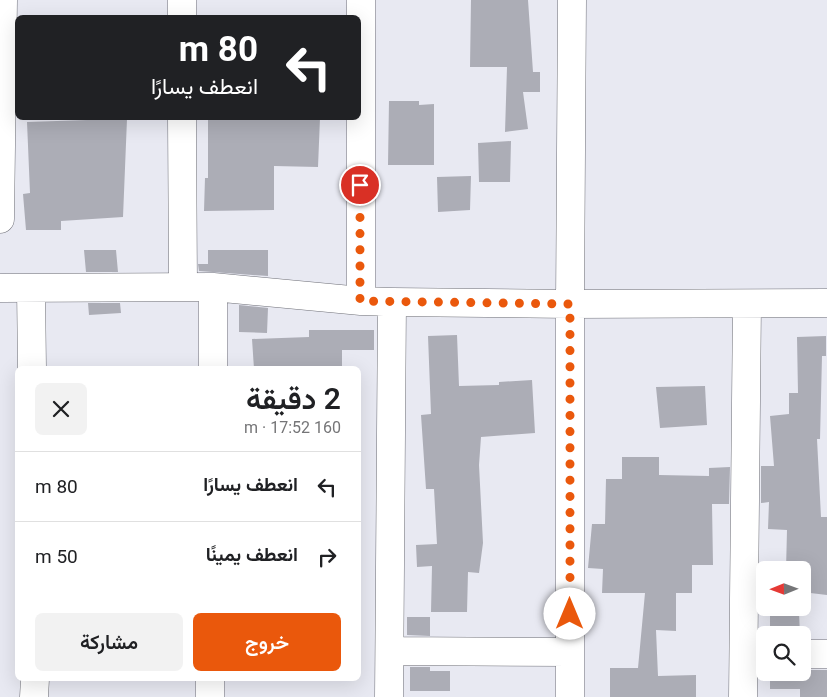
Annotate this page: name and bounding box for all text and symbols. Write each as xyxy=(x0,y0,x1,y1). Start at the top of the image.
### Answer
text: 80 m xyxy=(179,29,258,70)
icon: left xyxy=(276,35,341,100)
text: انعطف يسارًا xyxy=(151,74,258,99)
pin xyxy=(339,164,381,206)
icon: arrive xyxy=(346,171,374,199)
text: 2 دقيقة xyxy=(246,381,341,416)
button: close xyxy=(35,383,87,435)
text: 160 m · 17:52 xyxy=(244,418,341,437)
text: انعطف يسارًا xyxy=(203,473,298,496)
icon: left xyxy=(313,473,341,501)
text: 80 m xyxy=(35,475,78,498)
text: انعطف يمينًا xyxy=(206,543,298,566)
icon: right xyxy=(313,543,341,571)
text: 50 m xyxy=(35,545,78,568)
north arrow xyxy=(756,561,811,616)
map controls xyxy=(756,561,811,681)
position arrow xyxy=(543,587,595,639)
button: مشاركة xyxy=(35,613,183,671)
button: خروج xyxy=(193,613,341,671)
button: search xyxy=(756,626,811,681)

